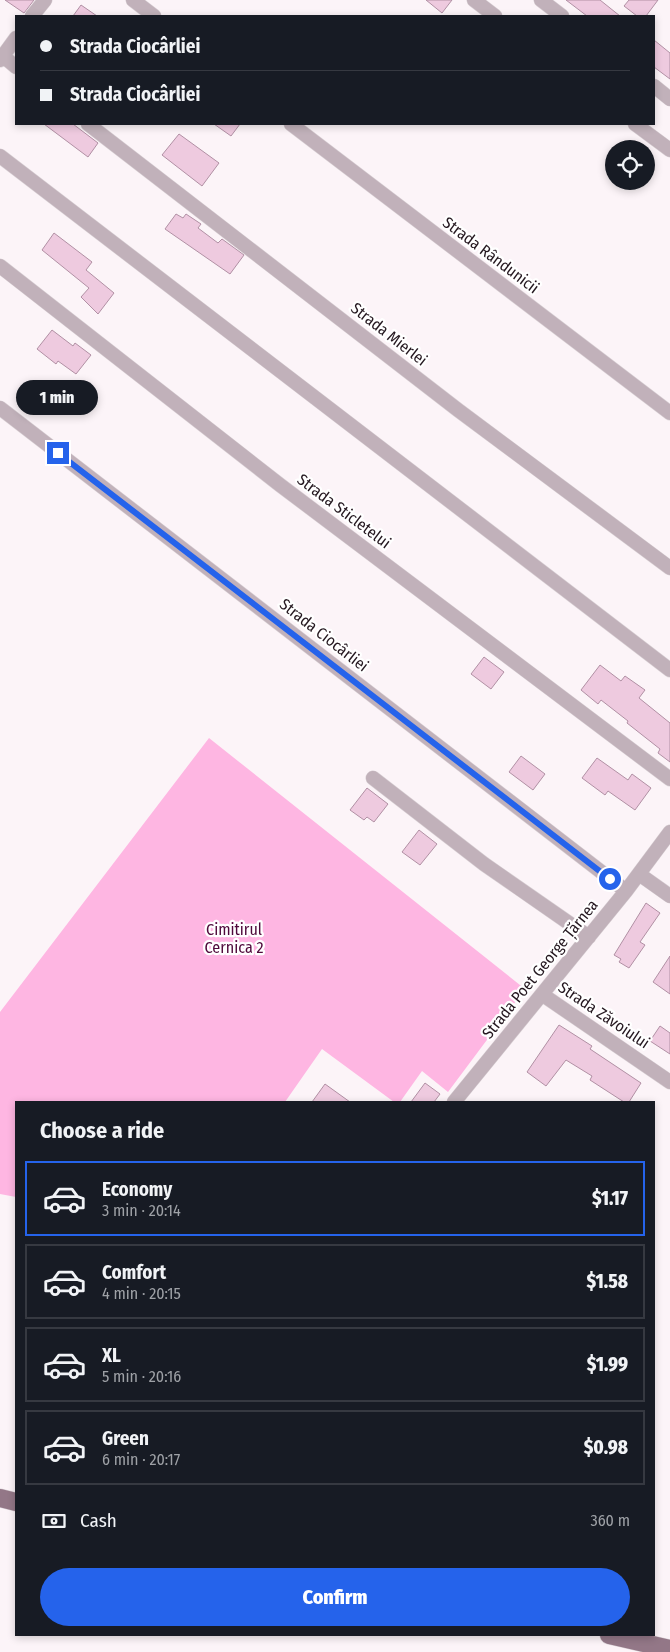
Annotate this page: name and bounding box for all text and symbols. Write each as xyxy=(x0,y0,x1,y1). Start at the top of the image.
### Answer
text: Strada Ciocârliei xyxy=(70,35,200,58)
text: Strada Ciocârliei xyxy=(70,83,200,106)
map controls xyxy=(605,140,655,190)
button: locate xyxy=(605,140,655,190)
street label: Strada Rândunicii xyxy=(439,213,543,297)
street label: Strada Mierlei xyxy=(347,298,431,370)
callout: 1 min xyxy=(17,380,99,416)
text: 1 min xyxy=(40,388,74,407)
route end xyxy=(47,442,69,464)
street label: Strada Sticletelui xyxy=(294,470,394,552)
street label: Strada Ciocârliei xyxy=(276,595,372,675)
route start xyxy=(599,868,621,890)
street label: Strada Poet George Țărnea xyxy=(478,896,603,1043)
park label: Cimitirul Cernica 2 xyxy=(204,920,264,957)
street label: Strada Zăvoiului xyxy=(555,978,653,1052)
text: Choose a ride xyxy=(40,1117,164,1144)
icon: car xyxy=(42,1176,87,1221)
text: Economy xyxy=(102,1178,172,1201)
text: $1.17 xyxy=(592,1187,628,1210)
text: 3 min · 20:14 xyxy=(102,1201,181,1220)
icon: car xyxy=(42,1259,87,1304)
text: Comfort xyxy=(102,1261,166,1284)
text: $1.58 xyxy=(587,1270,628,1293)
text: 4 min · 20:15 xyxy=(102,1284,181,1303)
icon: car xyxy=(42,1342,87,1387)
text: XL xyxy=(102,1344,121,1367)
text: $1.99 xyxy=(587,1353,628,1376)
text: 5 min · 20:16 xyxy=(102,1367,181,1386)
icon: car xyxy=(42,1425,87,1470)
text: Green xyxy=(102,1427,149,1450)
text: $0.98 xyxy=(584,1436,628,1459)
text: 6 min · 20:17 xyxy=(102,1450,180,1469)
icon: cash xyxy=(40,1507,68,1535)
text: Cash xyxy=(80,1509,117,1532)
text: 360 m xyxy=(590,1511,630,1530)
button: Confirm xyxy=(40,1568,630,1626)

